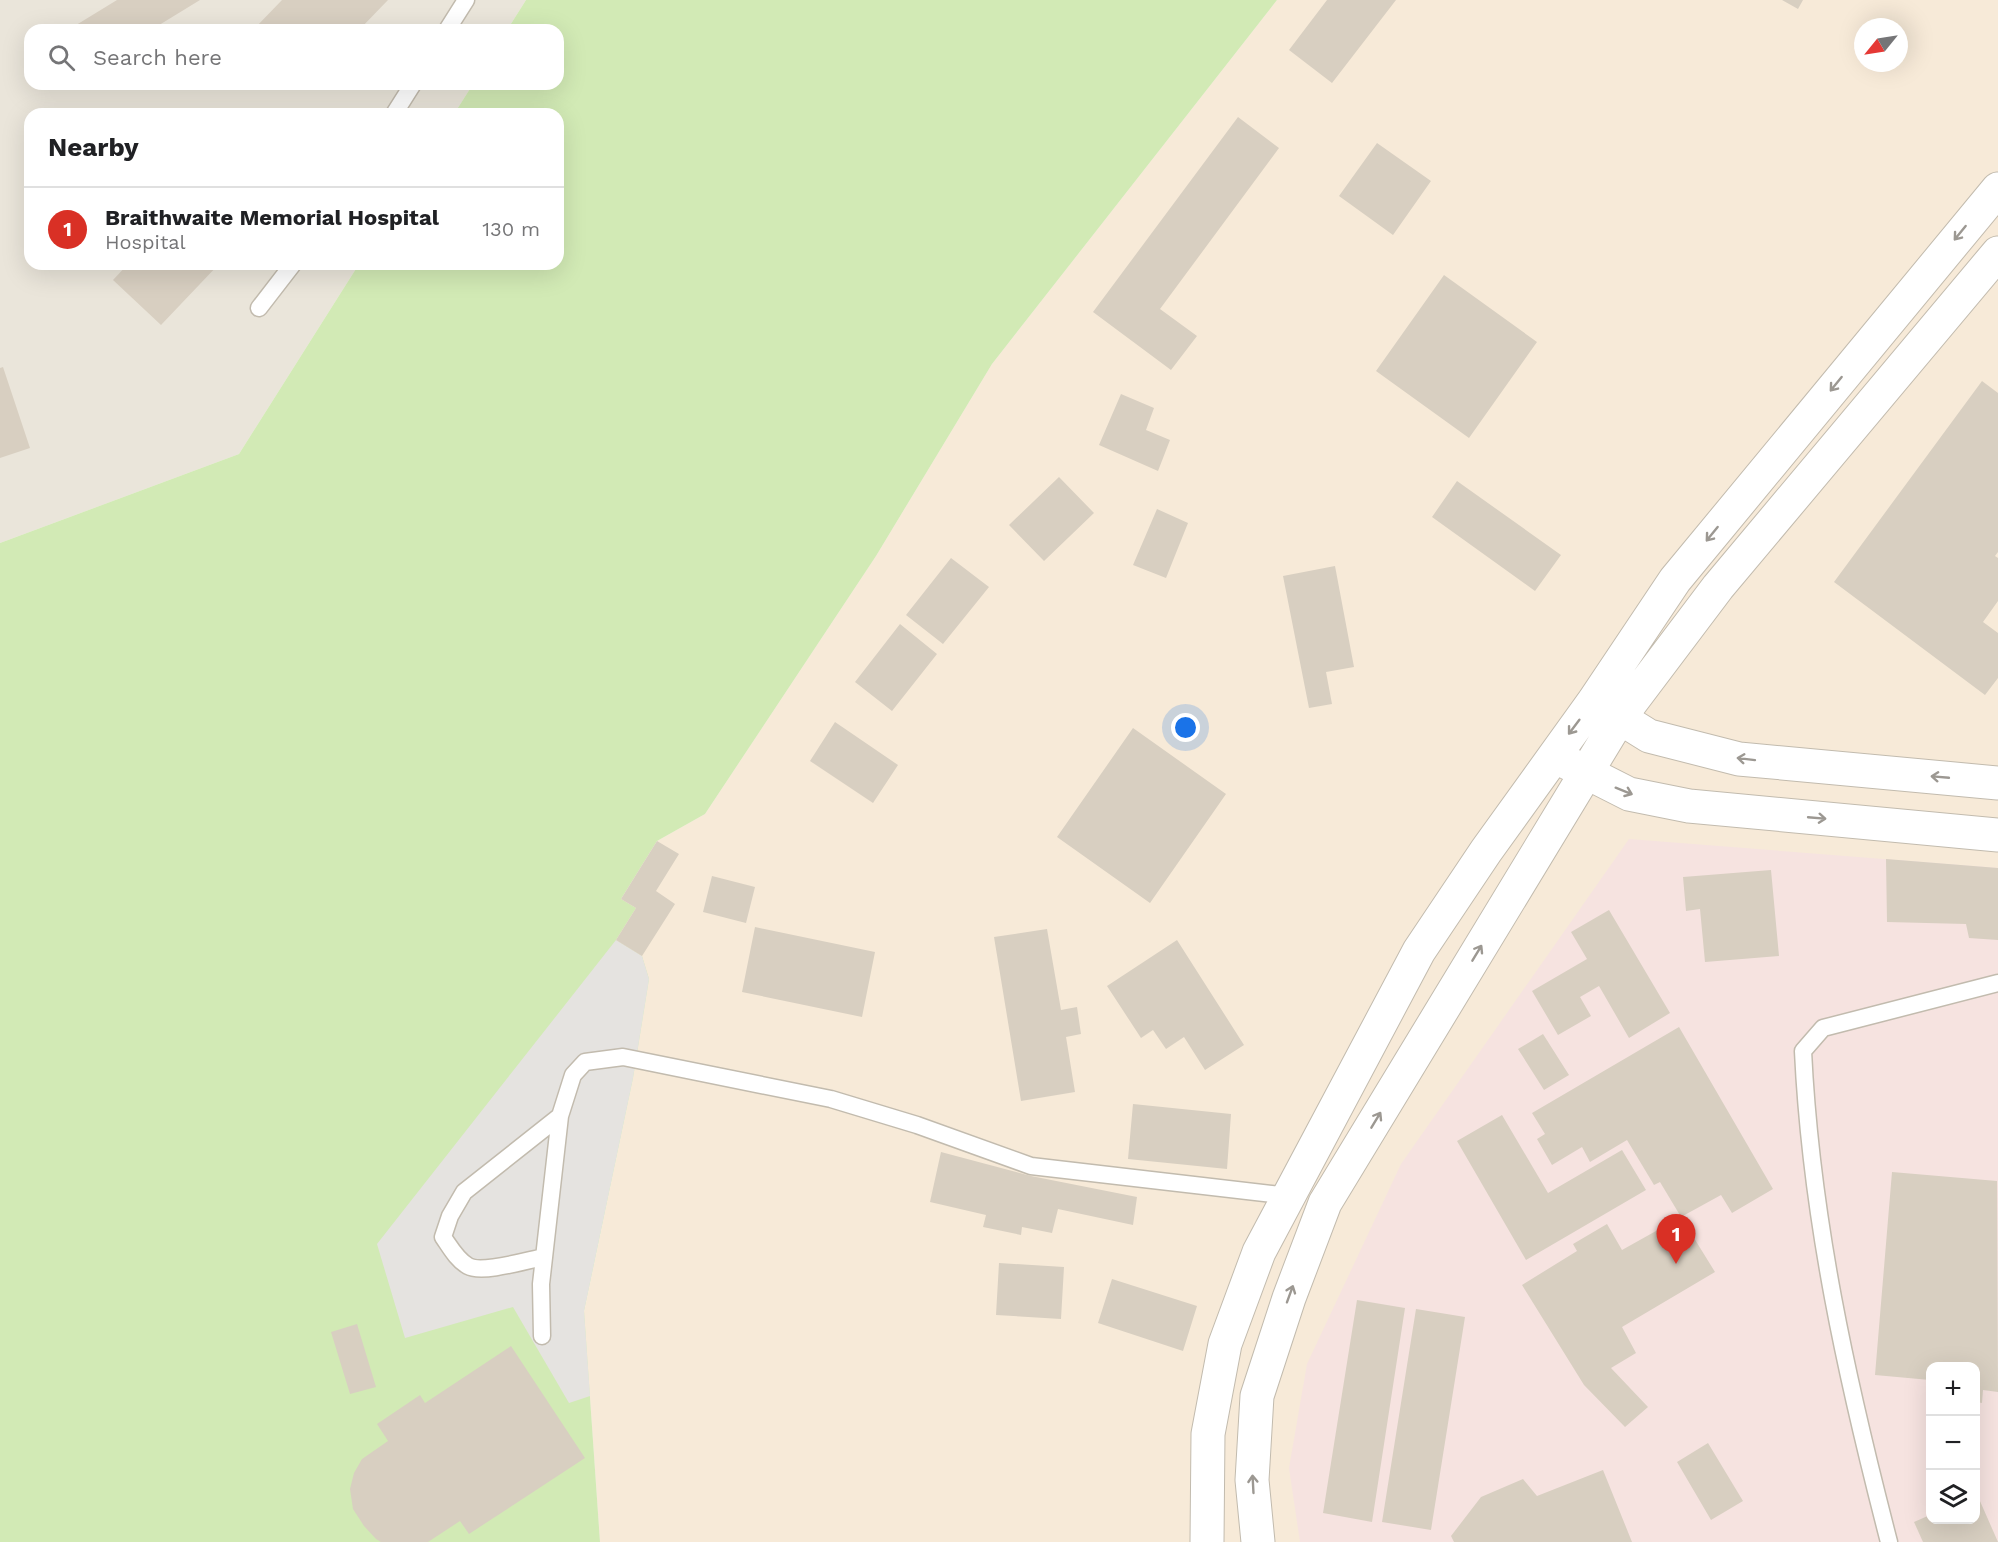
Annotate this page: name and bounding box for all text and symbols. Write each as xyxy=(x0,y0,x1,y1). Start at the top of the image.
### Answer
north arrow xyxy=(1854,18,1908,72)
search box xyxy=(24,24,564,90)
icon: search xyxy=(45,41,78,74)
text: Search here xyxy=(93,45,222,70)
text: Nearby xyxy=(48,132,139,162)
text: Braithwaite Memorial Hospital xyxy=(105,205,439,230)
text: 1 xyxy=(63,217,72,241)
text: 130 m xyxy=(482,217,540,241)
one-way arrow xyxy=(1953,225,1966,241)
text: Hospital xyxy=(105,230,186,254)
one-way arrow xyxy=(1829,376,1842,392)
one-way arrow xyxy=(1705,526,1719,541)
your location xyxy=(1171,713,1200,742)
one-way arrow xyxy=(1568,719,1581,735)
one-way arrow xyxy=(1736,753,1756,764)
one-way arrow xyxy=(1930,771,1950,782)
one-way arrow xyxy=(1615,786,1633,797)
one-way arrow xyxy=(1806,813,1826,824)
one-way arrow xyxy=(1471,945,1483,962)
one-way arrow xyxy=(1370,1112,1382,1129)
pin: 1 xyxy=(1656,1214,1696,1264)
one-way arrow xyxy=(1286,1285,1297,1304)
map controls xyxy=(1926,1362,1980,1524)
button: + xyxy=(1926,1362,1980,1416)
button: − xyxy=(1926,1416,1980,1470)
button: layers xyxy=(1926,1470,1980,1524)
one-way arrow xyxy=(1247,1474,1258,1494)

